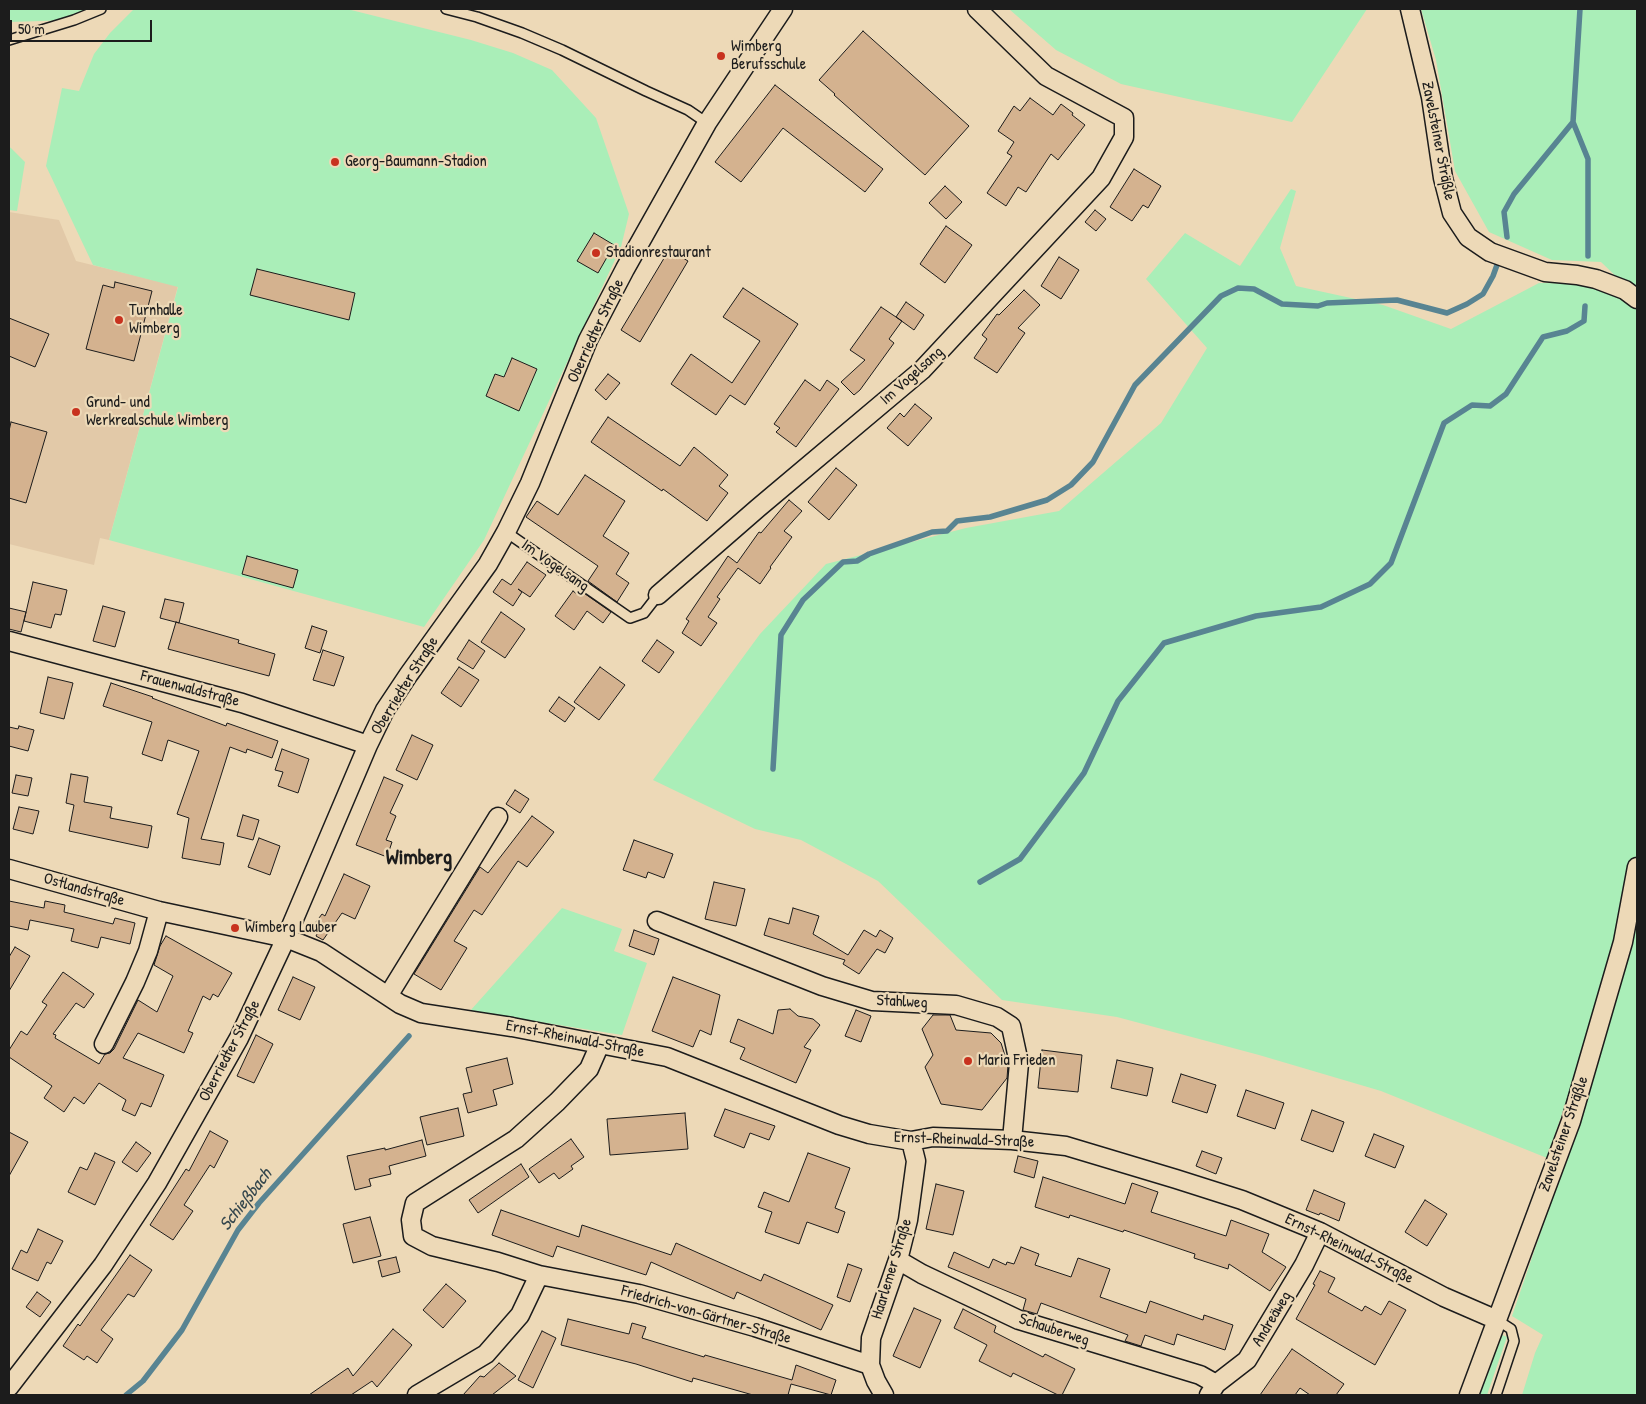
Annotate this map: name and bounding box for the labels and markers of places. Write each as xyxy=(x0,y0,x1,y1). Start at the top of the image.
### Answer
place label: Wimberg Berufsschule xyxy=(731,37,806,75)
marker: Wimberg Berufsschule xyxy=(715,50,727,62)
place label: Georg-Baumann-Stadion xyxy=(345,152,487,172)
marker: Georg-Baumann-Stadion xyxy=(329,156,341,168)
place label: Stadionrestaurant xyxy=(606,243,711,263)
marker: Stadionrestaurant xyxy=(590,247,602,259)
place label: Turnhalle Wimberg xyxy=(129,301,183,339)
marker: Turnhalle Wimberg xyxy=(113,314,125,326)
place label: Grund- und Werkrealschule Wimberg xyxy=(86,393,228,431)
marker: Grund- und Werkrealschule Wimberg xyxy=(70,406,82,418)
place label: Wimberg Lauber xyxy=(245,918,337,938)
marker: Wimberg Lauber xyxy=(229,922,241,934)
place label: Maria Frieden xyxy=(978,1051,1055,1071)
marker: Maria Frieden xyxy=(962,1055,974,1067)

